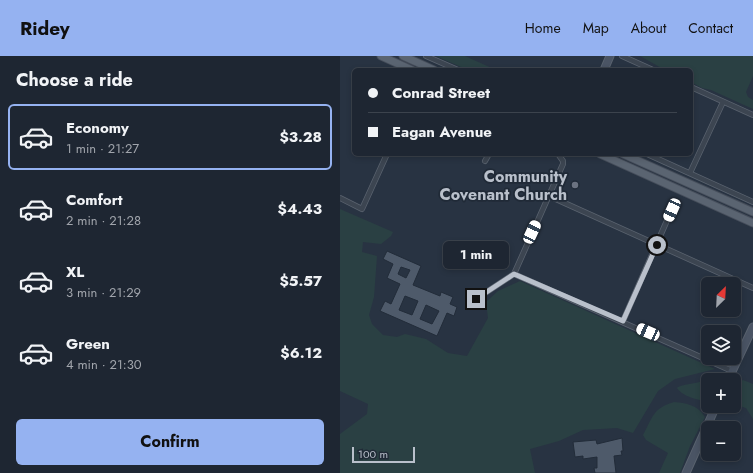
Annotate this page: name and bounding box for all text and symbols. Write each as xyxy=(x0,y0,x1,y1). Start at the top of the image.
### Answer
text: Ridey xyxy=(20,15,70,42)
text: Home xyxy=(525,18,561,38)
text: Map xyxy=(583,18,609,38)
text: About xyxy=(631,18,666,38)
text: Contact xyxy=(688,18,733,38)
text: Choose a ride xyxy=(16,67,133,93)
text: Conrad Street xyxy=(392,82,490,104)
text: Economy xyxy=(66,117,129,139)
icon: car xyxy=(18,119,54,155)
text: Eagan Avenue xyxy=(392,121,492,143)
text: $3.28 xyxy=(280,126,322,148)
text: 1 min · 21:27 xyxy=(66,139,139,158)
place label: Community Covenant Church xyxy=(439,165,568,206)
marker: Community Covenant Church xyxy=(570,180,580,190)
text: Comfort xyxy=(66,189,123,211)
icon: car xyxy=(18,191,54,227)
car xyxy=(662,197,682,223)
text: $4.43 xyxy=(278,198,322,220)
text: 2 min · 21:28 xyxy=(66,211,141,230)
car xyxy=(521,219,543,245)
route start xyxy=(648,236,666,254)
callout: 1 min xyxy=(443,241,509,269)
text: 1 min xyxy=(460,245,492,264)
text: XL xyxy=(66,261,84,283)
icon: car xyxy=(18,263,54,299)
text: $5.57 xyxy=(279,270,322,292)
north arrow xyxy=(701,277,741,317)
map controls xyxy=(701,277,741,461)
text: 3 min · 21:29 xyxy=(66,283,141,302)
route end xyxy=(467,290,485,308)
car xyxy=(635,322,661,342)
button: layers xyxy=(701,325,741,365)
text: Green xyxy=(66,333,110,355)
icon: car xyxy=(18,335,54,371)
text: $6.12 xyxy=(280,342,322,364)
text: 4 min · 21:30 xyxy=(66,355,142,374)
button: + xyxy=(701,373,741,413)
button: Confirm xyxy=(16,419,324,465)
button: − xyxy=(701,421,741,461)
scale bar xyxy=(352,445,415,464)
text: 100 m xyxy=(358,446,388,462)

